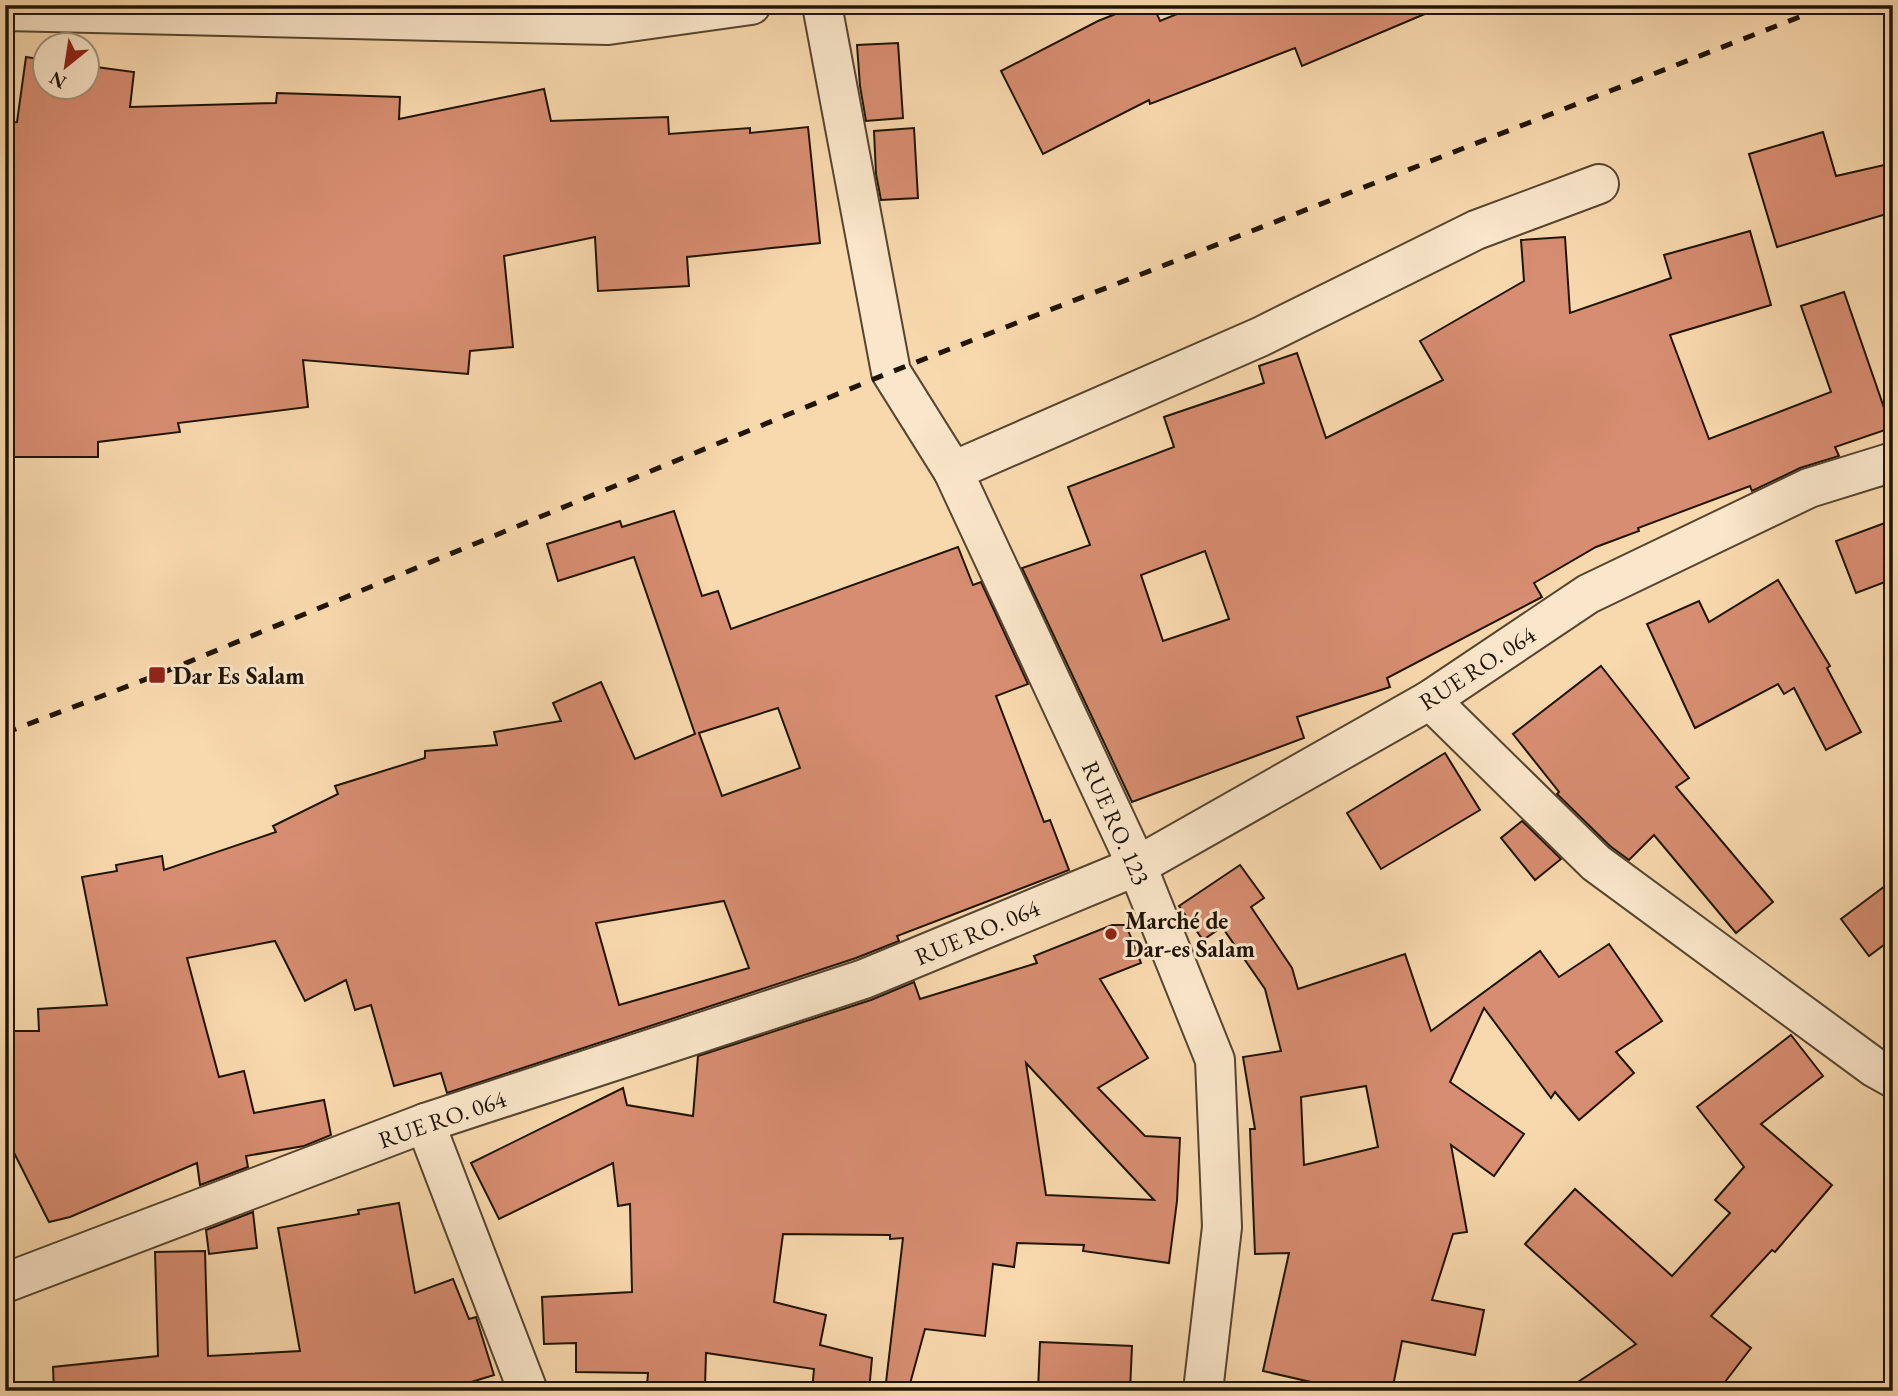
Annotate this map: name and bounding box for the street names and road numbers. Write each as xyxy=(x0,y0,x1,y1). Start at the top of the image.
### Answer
street label: RUE RO. 064 xyxy=(1413,619,1542,717)
street label: RUE RO. 123 xyxy=(1075,756,1157,890)
street label: RUE RO. 064 xyxy=(910,892,1045,972)
street label: RUE RO. 064 xyxy=(374,1083,510,1155)

